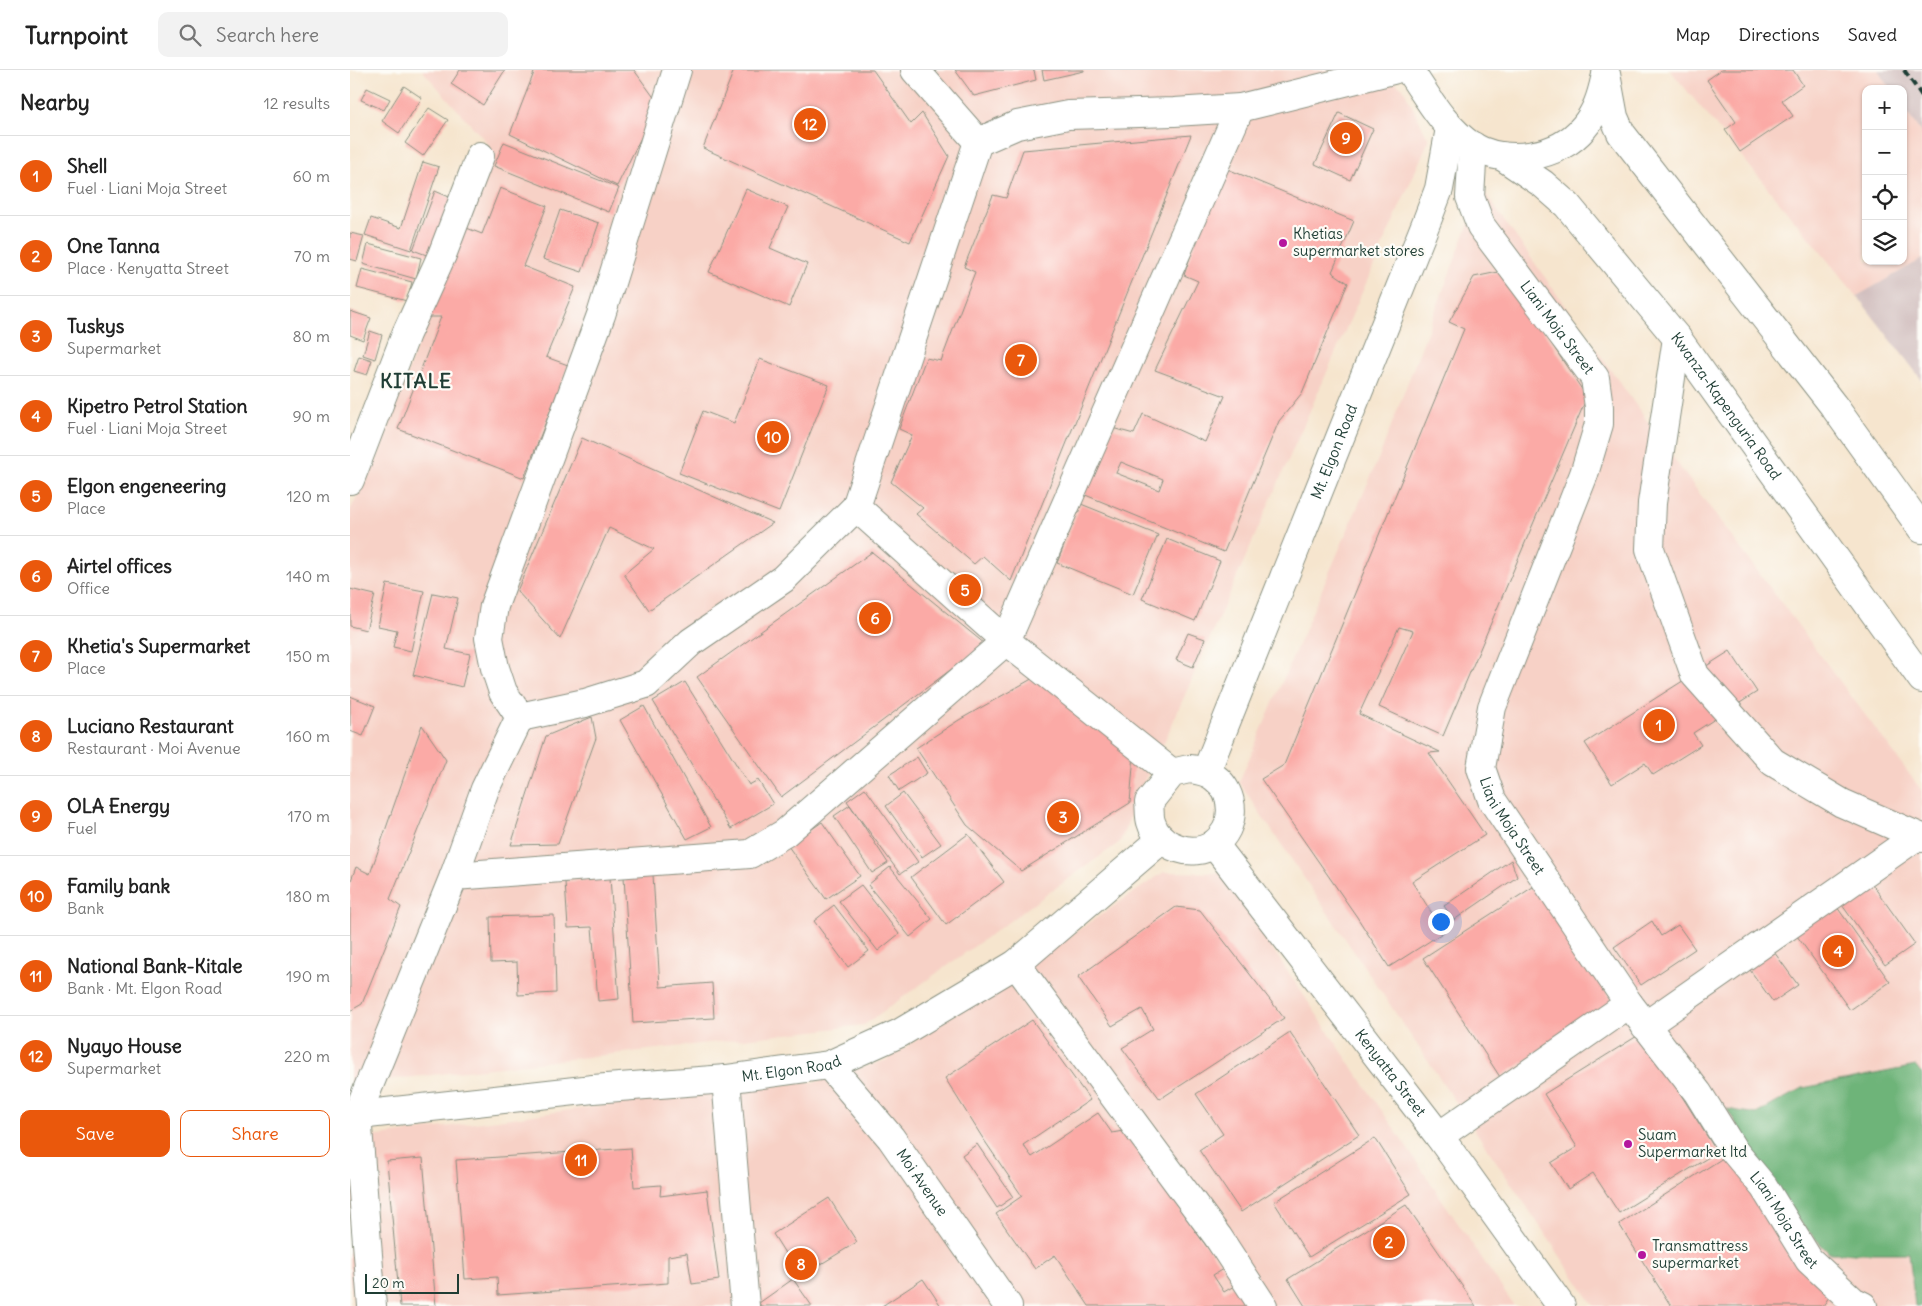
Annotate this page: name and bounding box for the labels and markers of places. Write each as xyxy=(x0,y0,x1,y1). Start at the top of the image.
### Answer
pin: 12 xyxy=(794,105,826,143)
pin: 9 xyxy=(1330,119,1362,157)
place label: Khetias supermarket stores xyxy=(1293,224,1424,260)
marker: Khetias supermarket stores xyxy=(1277,237,1289,249)
pin: 7 xyxy=(1005,341,1037,379)
pin: 10 xyxy=(757,418,789,456)
pin: 5 xyxy=(949,571,981,609)
pin: 6 xyxy=(859,599,891,637)
pin: 1 xyxy=(1643,706,1675,744)
pin: 3 xyxy=(1047,798,1079,836)
pin: 4 xyxy=(1822,932,1854,970)
place label: Suam Supermarket ltd xyxy=(1638,1125,1747,1161)
marker: Suam Supermarket ltd xyxy=(1622,1138,1634,1150)
pin: 11 xyxy=(565,1141,597,1179)
pin: 2 xyxy=(1373,1223,1405,1261)
place label: Transmattress supermarket xyxy=(1652,1236,1748,1272)
pin: 8 xyxy=(785,1245,817,1283)
marker: Transmattress supermarket xyxy=(1636,1249,1648,1261)

